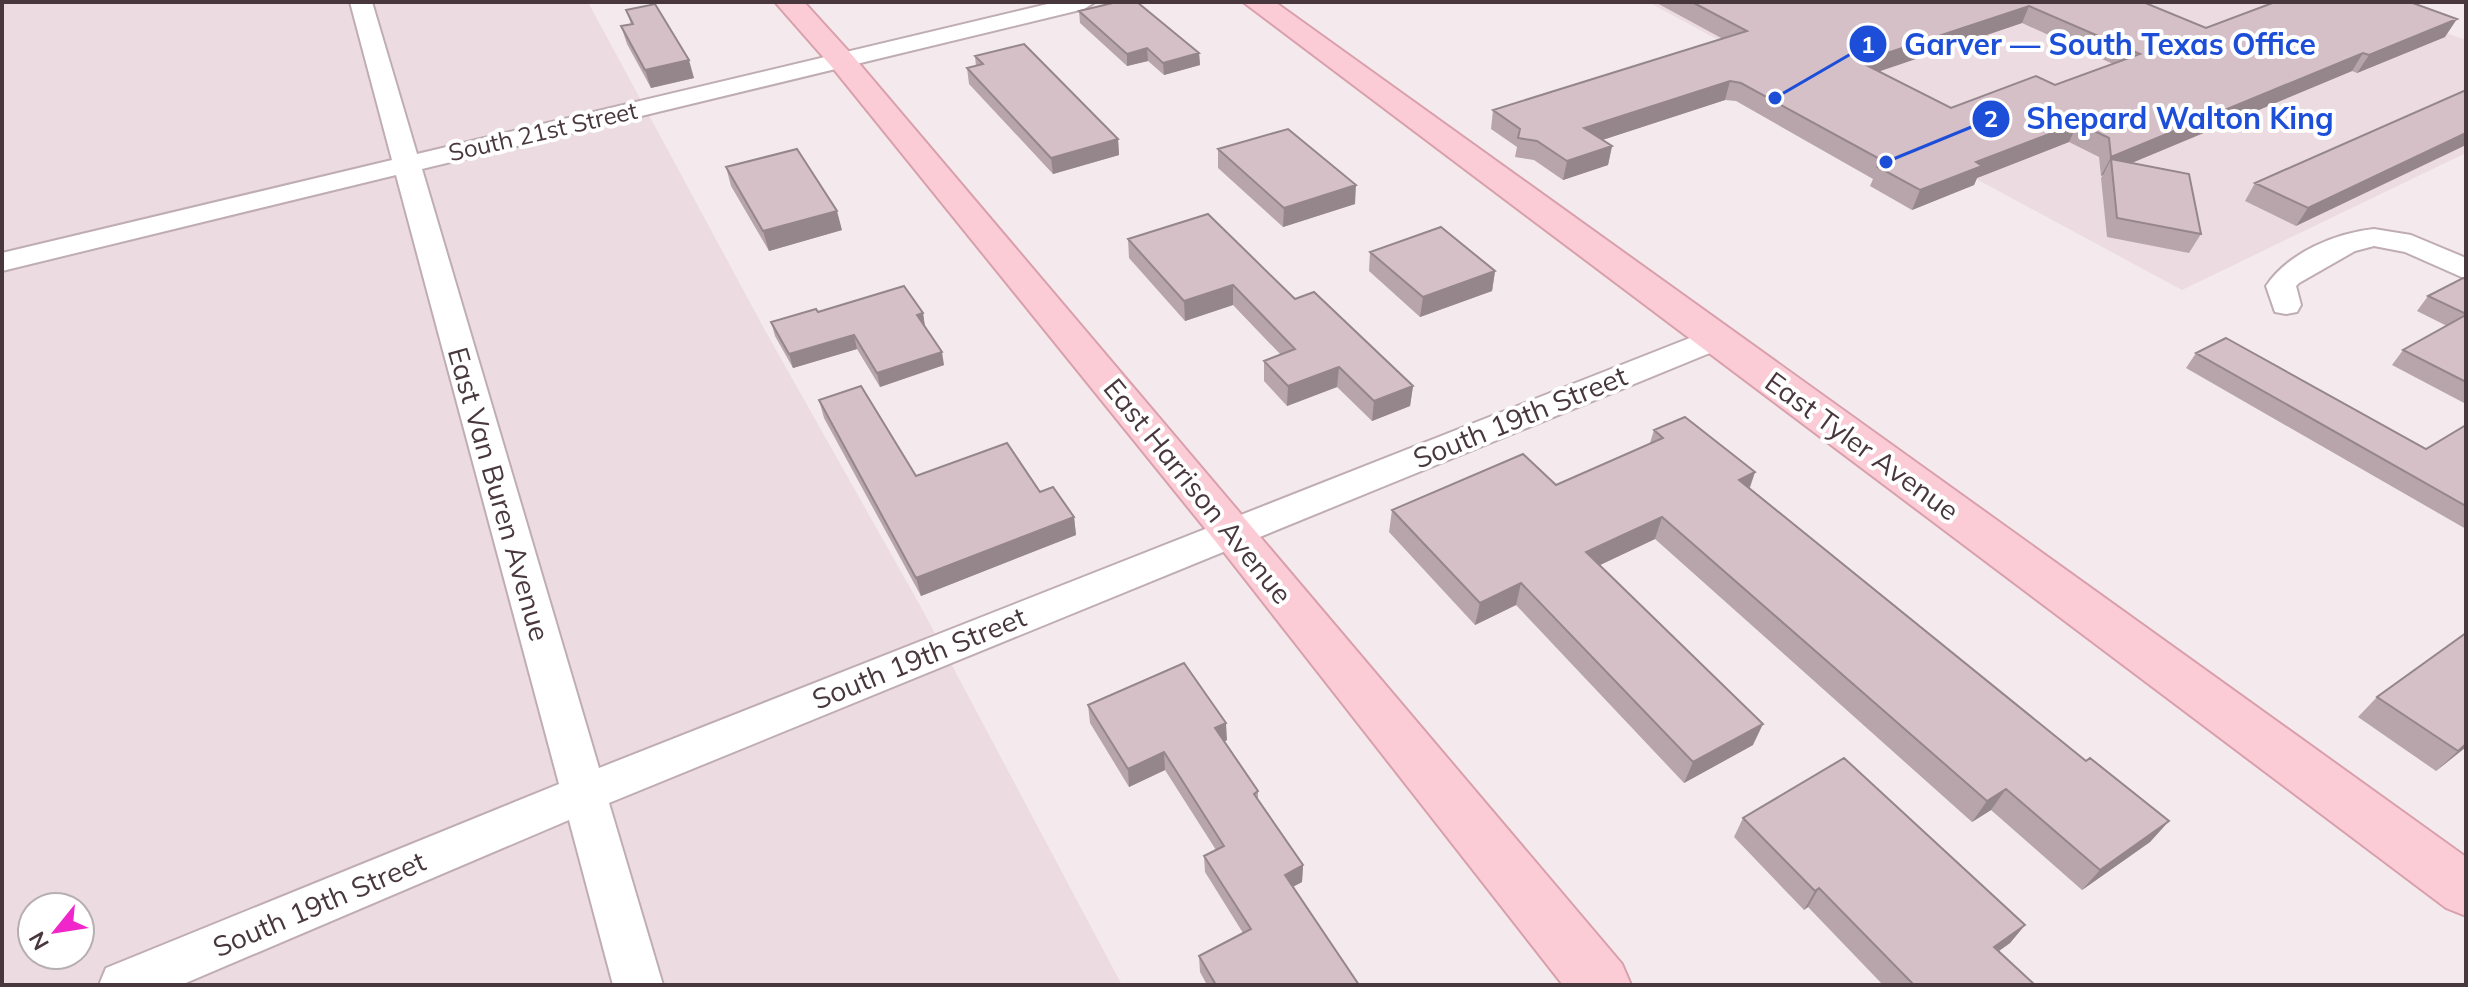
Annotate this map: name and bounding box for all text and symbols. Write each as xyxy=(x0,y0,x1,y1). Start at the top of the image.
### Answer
callout: Garver — South Texas Office xyxy=(1848,17,2332,71)
text: Garver — South Texas Office xyxy=(1904,25,2316,63)
text: 1 xyxy=(1861,29,1875,59)
callout: Shepard Walton King xyxy=(1971,92,2350,146)
street label: South 21st Street xyxy=(445,95,640,167)
text: Shepard Walton King xyxy=(2026,99,2334,137)
text: 2 xyxy=(1984,103,1998,133)
street label: East Van Buren Avenue xyxy=(441,343,558,645)
street label: South 19th Street xyxy=(1408,358,1632,475)
street label: East Tyler Avenue xyxy=(1759,364,1966,528)
street label: East Harrison Avenue xyxy=(1097,371,1300,611)
street label: South 19th Street xyxy=(807,599,1031,716)
street label: South 19th Street xyxy=(207,843,431,964)
north arrow xyxy=(16,891,96,971)
text: N xyxy=(22,927,55,955)

